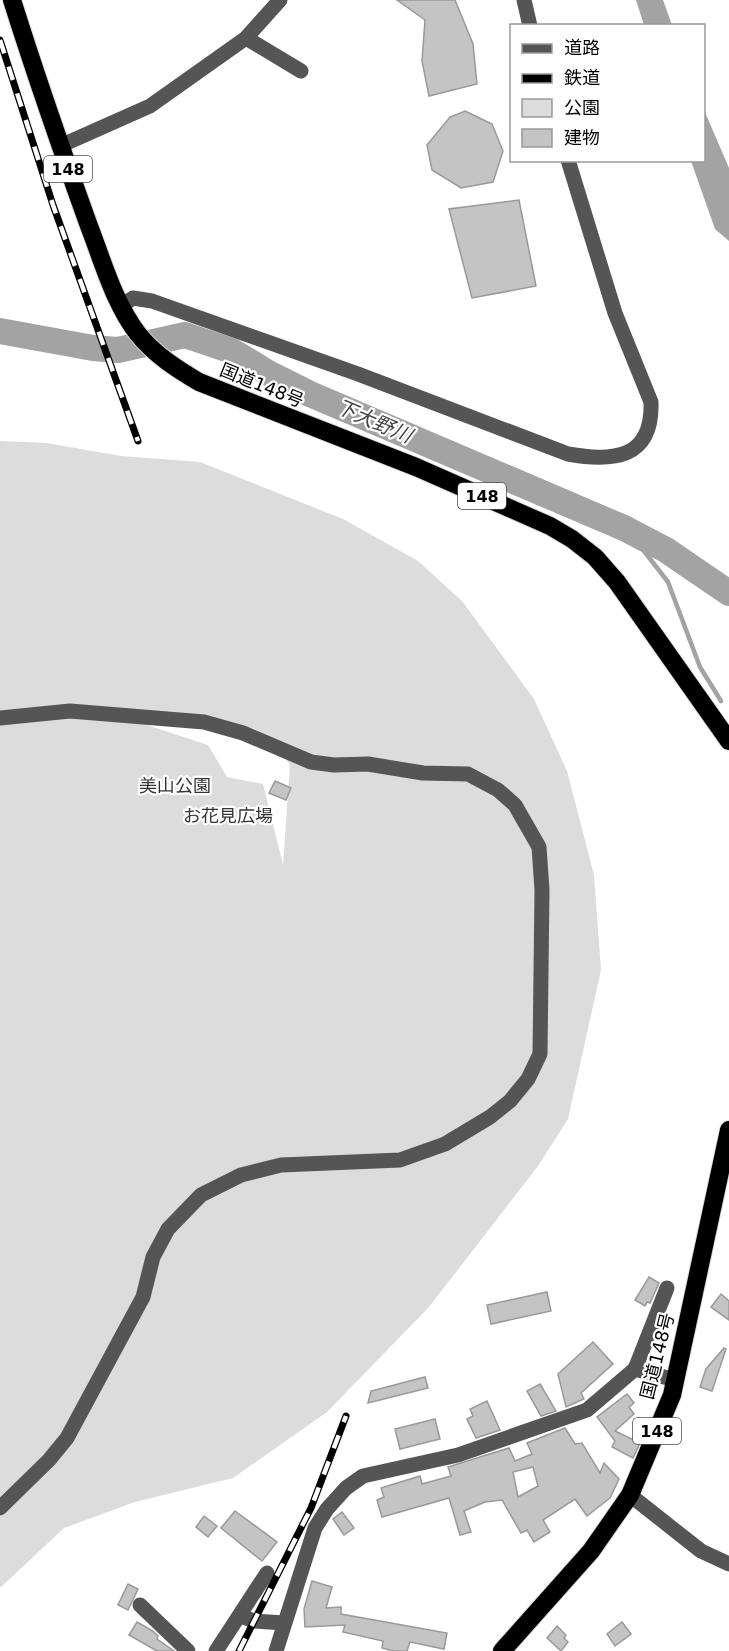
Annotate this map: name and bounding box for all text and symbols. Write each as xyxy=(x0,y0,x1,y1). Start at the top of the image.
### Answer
legend xyxy=(510,24,705,162)
text: 道路 xyxy=(564,37,600,58)
text: 鉄道 xyxy=(564,67,600,88)
text: 公園 xyxy=(564,97,600,118)
text: 建物 xyxy=(564,127,600,148)
road number: 148 xyxy=(44,156,92,182)
street label: 国道148号 xyxy=(217,359,307,411)
water label: 下大野川 xyxy=(332,394,417,448)
road number: 148 xyxy=(458,483,506,509)
park label: 美山公園 xyxy=(139,775,211,796)
park label: お花見広場 xyxy=(183,805,273,826)
street label: 国道148号 xyxy=(636,1311,678,1401)
road number: 148 xyxy=(633,1418,681,1444)

